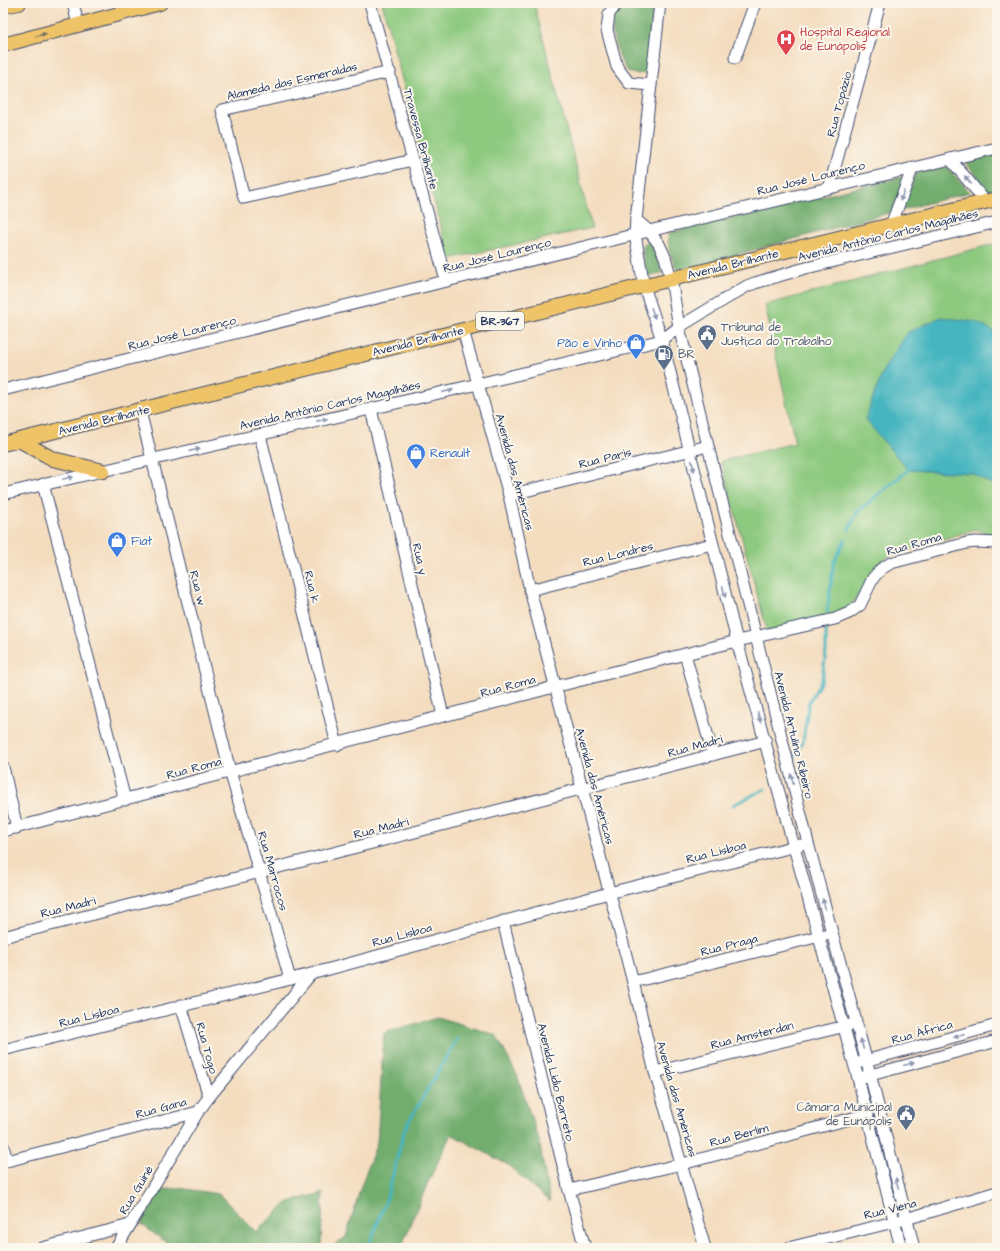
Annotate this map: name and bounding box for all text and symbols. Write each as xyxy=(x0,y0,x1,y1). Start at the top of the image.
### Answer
place label: Hospital Regional de Eunápolis xyxy=(800,24,890,55)
hospital icon: Hospital Regional de Eunápolis xyxy=(775,28,797,56)
one-way arrow xyxy=(35,32,47,38)
street label: Alameda das Esmeraldas xyxy=(225,58,359,105)
street label: Rua Topázio xyxy=(823,69,856,139)
street label: Travessa Brilhante xyxy=(399,87,442,192)
street label: Rua José Lourenço xyxy=(755,157,867,200)
one-way arrow xyxy=(963,175,972,186)
one-way arrow xyxy=(899,191,905,203)
street label: Avenida Antônio Carlos Magalhães xyxy=(796,205,980,267)
street label: Rua José Lourenço xyxy=(441,234,553,277)
street label: Avenida Brilhante xyxy=(686,245,781,284)
one-way arrow xyxy=(651,307,657,319)
street label: Rua José Lourenço xyxy=(126,312,238,355)
road number: BR-367 xyxy=(476,312,524,330)
place label: Tribunal de Justi;ca do Trabalho xyxy=(721,319,832,350)
street label: Avenida Brilhante xyxy=(371,322,466,361)
public building icon: Tribunal de Justi;ca do Trabalho xyxy=(696,323,718,351)
shop icon: Pão e Vinho xyxy=(625,332,647,360)
place label: Pão e Vinho xyxy=(557,335,622,352)
fuel station icon: BR xyxy=(653,343,675,371)
place label: BR xyxy=(678,346,695,363)
street label: Avenida Antônio Carlos Magalhães xyxy=(238,376,423,436)
one-way arrow xyxy=(442,387,454,393)
street label: Avenida Brilhante xyxy=(57,401,152,440)
street label: Avenida das Américas xyxy=(491,412,538,532)
one-way arrow xyxy=(315,417,328,423)
shop icon: Renault xyxy=(405,442,427,470)
street label: Rua Paris xyxy=(577,444,633,473)
place label: Renault xyxy=(430,445,470,462)
one-way arrow xyxy=(189,446,201,452)
one-way arrow xyxy=(691,460,697,472)
one-way arrow xyxy=(62,475,74,481)
street label: Rua Roma xyxy=(885,529,944,560)
shop icon: Fiat xyxy=(106,530,128,558)
place label: Fiat xyxy=(131,533,152,550)
street label: Rua Londres xyxy=(581,538,655,571)
street label: Rua y xyxy=(407,542,432,577)
street label: Rua w xyxy=(185,569,210,608)
street label: Rua k xyxy=(299,569,324,606)
one-way arrow xyxy=(722,586,728,598)
street label: Avenida Artulino Ribeiro xyxy=(769,670,818,801)
street label: Rua Roma xyxy=(479,671,538,702)
one-way arrow xyxy=(756,712,762,724)
street label: Avenida das Américas xyxy=(571,726,618,846)
street label: Rua Madri xyxy=(666,731,725,762)
street label: Rua Roma xyxy=(165,753,224,784)
one-way arrow xyxy=(788,772,794,785)
street label: Rua Madri xyxy=(352,813,411,844)
street label: Rua Marrocos xyxy=(253,829,292,913)
street label: Rua Lisboa xyxy=(684,837,748,868)
street label: Rua Madri xyxy=(39,892,98,923)
one-way arrow xyxy=(821,898,827,911)
street label: Rua Lisboa xyxy=(370,919,434,952)
street label: Rua Praga xyxy=(699,930,760,962)
street label: Rua Lisboa xyxy=(57,1001,121,1032)
street label: Rua África xyxy=(890,1016,955,1049)
street label: Rua Amsterdan xyxy=(709,1017,795,1054)
street label: Rua Togo xyxy=(190,1020,222,1076)
street label: Avenida Lídio Barreto xyxy=(533,1021,578,1143)
one-way arrow xyxy=(953,1033,966,1039)
one-way arrow xyxy=(858,1037,864,1050)
street label: Avenida das Américas xyxy=(652,1039,701,1159)
one-way arrow xyxy=(904,1061,916,1067)
street label: Rua Gana xyxy=(134,1094,188,1123)
place label: Câmara Municipal de Eunápolis xyxy=(797,1099,892,1130)
public building icon: Câmara Municipal de Eunápolis xyxy=(895,1103,917,1131)
street label: Rua Berlim xyxy=(708,1119,771,1151)
street label: Rua Guiné xyxy=(115,1162,158,1218)
one-way arrow xyxy=(894,1177,900,1189)
street label: Rua Viena xyxy=(862,1195,918,1224)

